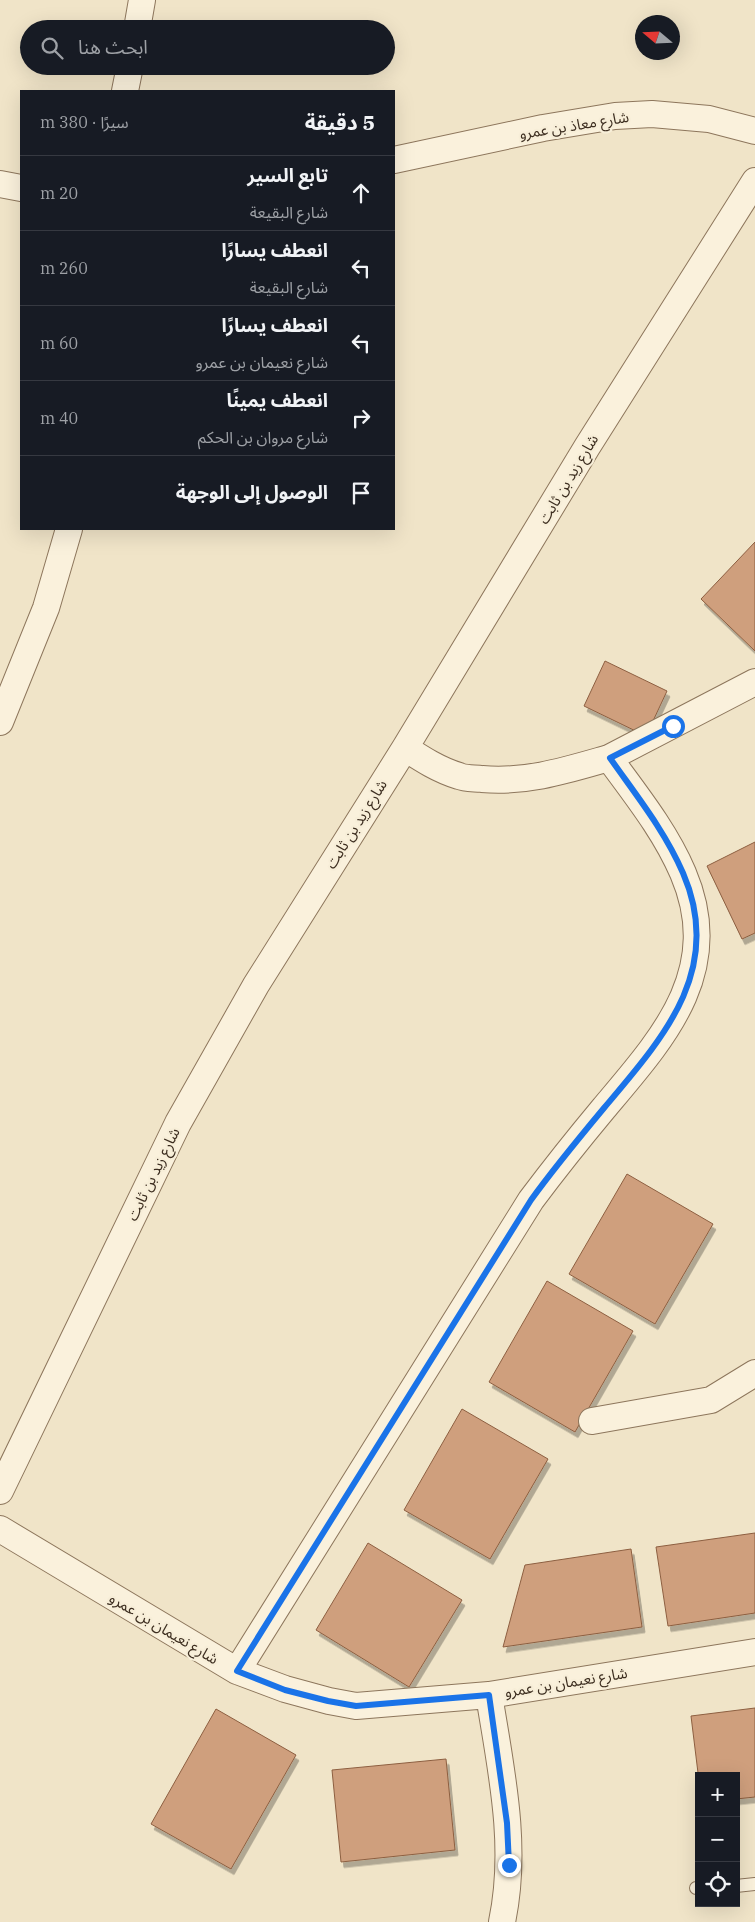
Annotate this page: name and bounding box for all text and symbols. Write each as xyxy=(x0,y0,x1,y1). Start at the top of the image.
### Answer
north arrow xyxy=(635,15,680,60)
search box xyxy=(20,20,395,75)
icon: search xyxy=(38,34,66,62)
text: ابحث هنا xyxy=(78,35,148,59)
street label: شارع معاذ بن عمرو xyxy=(518,107,631,146)
text: 5 دقيقة xyxy=(305,108,375,136)
text: سيرًا · 380 m xyxy=(40,112,129,132)
text: تابع السير xyxy=(247,163,328,187)
icon: ahead xyxy=(347,179,375,207)
text: 20 m xyxy=(40,183,78,203)
text: شارع البقيعة xyxy=(250,202,328,222)
text: انعطف يسارًا xyxy=(222,238,328,262)
icon: left xyxy=(347,254,375,282)
text: 260 m xyxy=(40,258,88,278)
text: شارع البقيعة xyxy=(250,277,328,297)
text: انعطف يسارًا xyxy=(222,313,328,337)
icon: left xyxy=(347,329,375,357)
text: 60 m xyxy=(40,333,78,353)
text: شارع نعيمان بن عمرو xyxy=(195,352,328,372)
text: انعطف يمينًا xyxy=(226,388,328,412)
icon: right xyxy=(347,404,375,432)
text: 40 m xyxy=(40,408,78,428)
text: شارع مروان بن الحكم xyxy=(198,427,328,447)
street label: شارع زيد بن ثابت xyxy=(534,430,605,529)
icon: arrive xyxy=(347,479,375,507)
text: الوصول إلى الوجهة xyxy=(176,480,328,504)
route start xyxy=(662,715,685,738)
street label: شارع زيد بن ثابت xyxy=(321,776,394,874)
street label: شارع زيد بن ثابت xyxy=(122,1124,187,1225)
street label: شارع نعيمان بن عمرو xyxy=(104,1588,222,1671)
street label: شارع نعيمان بن عمرو xyxy=(503,1663,630,1704)
map controls xyxy=(695,1772,740,1907)
button: + xyxy=(695,1772,740,1817)
button: − xyxy=(695,1817,740,1862)
route end xyxy=(498,1854,521,1877)
button: locate xyxy=(695,1862,740,1907)

